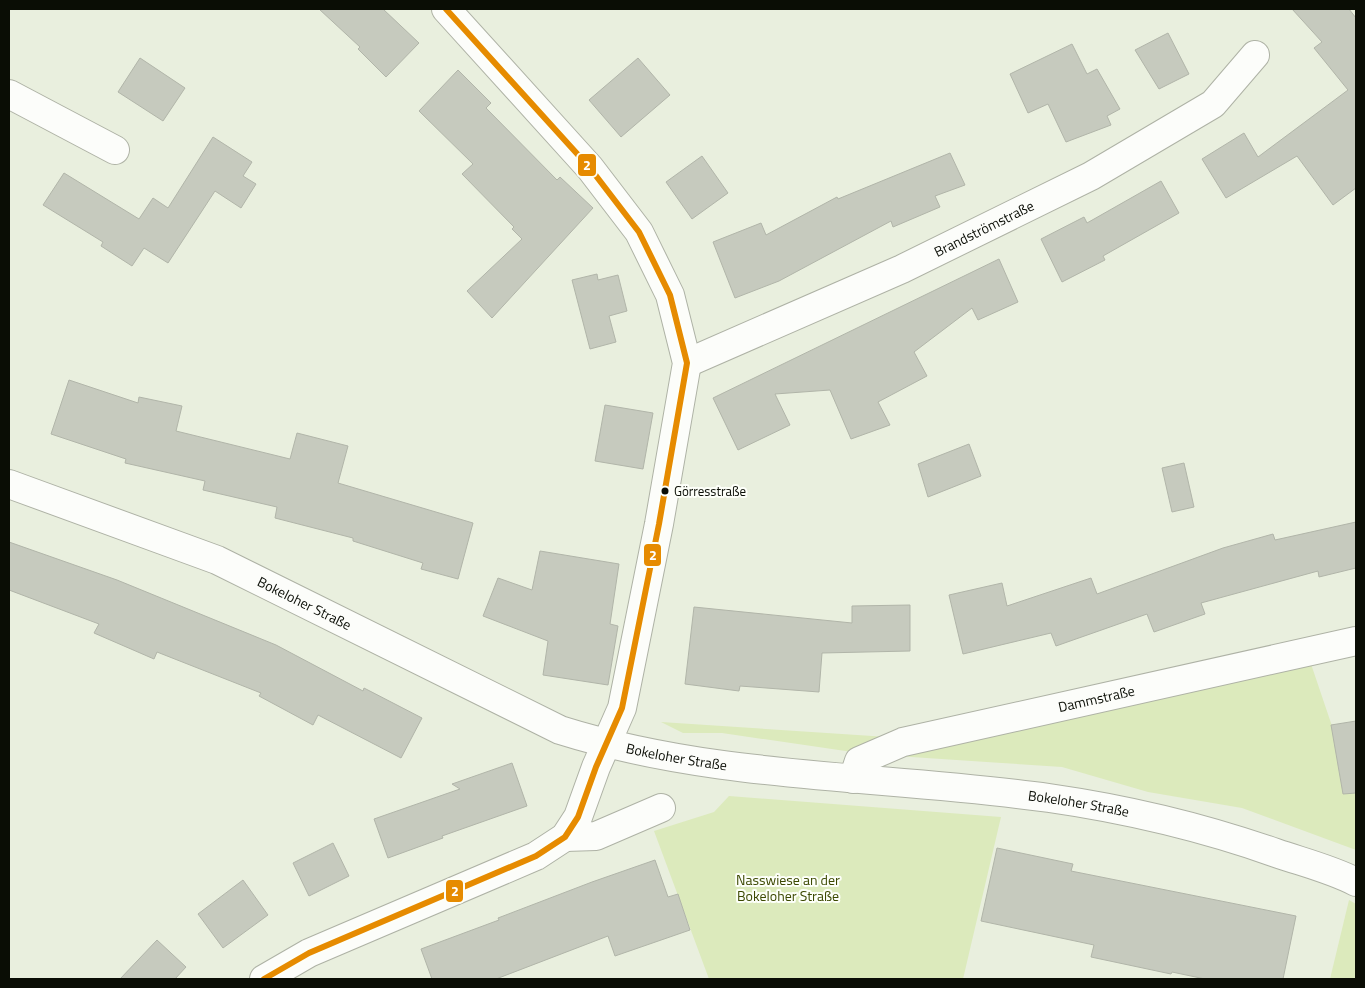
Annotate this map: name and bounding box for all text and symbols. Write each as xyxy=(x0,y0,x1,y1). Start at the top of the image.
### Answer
line badge: 2 xyxy=(577,153,597,177)
text: 2 xyxy=(583,154,591,175)
street label: Brandströmstraße xyxy=(930,195,1037,262)
place label: Görresstraße xyxy=(674,481,746,501)
marker: Görresstraße xyxy=(660,486,670,496)
line badge: 2 xyxy=(643,543,662,567)
text: 2 xyxy=(649,544,657,565)
street label: Bokeloher Straße xyxy=(254,571,355,635)
street label: Dammstraße xyxy=(1056,680,1137,717)
street label: Bokeloher Straße xyxy=(624,737,728,775)
street label: Bokeloher Straße xyxy=(1027,784,1131,822)
park label: Nasswiese an der Bokeloher Straße xyxy=(736,869,840,906)
line badge: 2 xyxy=(445,879,464,903)
text: 2 xyxy=(451,880,459,901)

